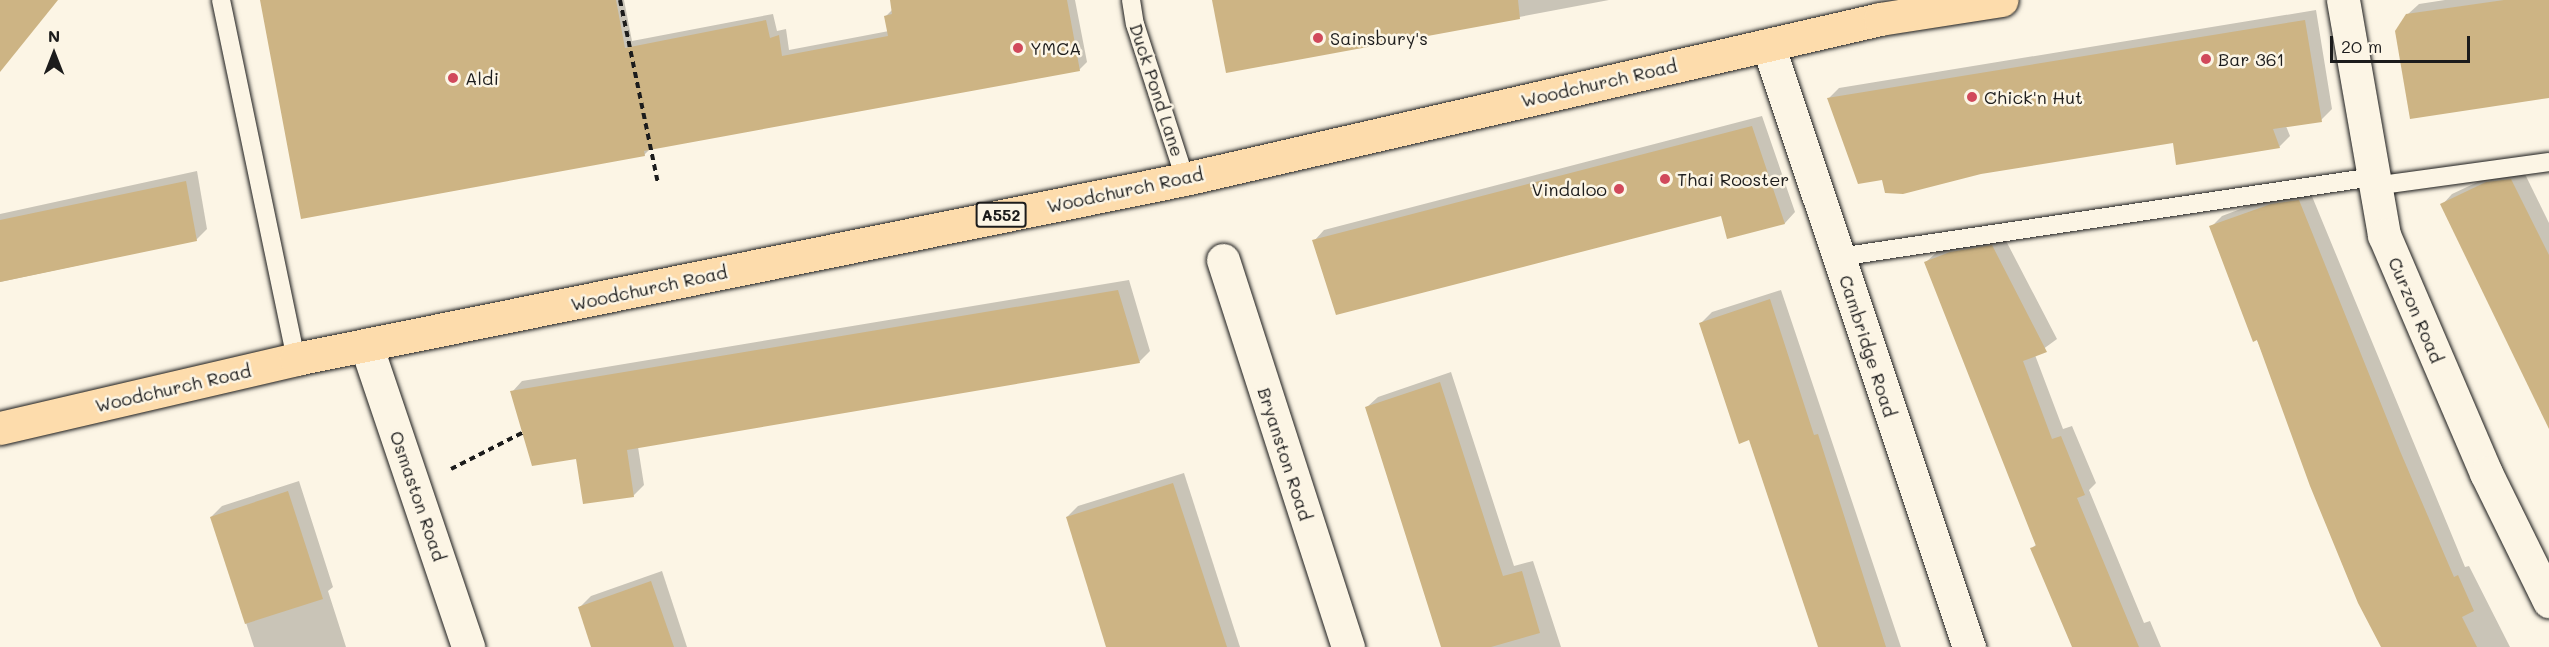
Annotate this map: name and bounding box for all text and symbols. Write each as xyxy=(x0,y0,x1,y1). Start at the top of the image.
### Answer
street label: Duck Pond Lane xyxy=(1125,21,1189,159)
north arrow xyxy=(24,24,84,84)
scale bar xyxy=(2333,24,2472,62)
text: N xyxy=(48,25,60,46)
place label: Sainsbury's xyxy=(1330,27,1428,49)
marker: Sainsbury's xyxy=(1311,31,1325,45)
text: 20 m xyxy=(2341,34,2382,58)
place label: YMCA xyxy=(1030,37,1081,59)
marker: YMCA xyxy=(1011,41,1025,55)
place label: Bar 361 xyxy=(2218,48,2285,70)
marker: Bar 361 xyxy=(2199,52,2213,66)
street label: Woodchurch Road xyxy=(1519,55,1679,111)
place label: Aldi xyxy=(465,67,499,89)
marker: Aldi xyxy=(446,71,460,85)
place label: Chick'n Hut xyxy=(1984,86,2083,108)
marker: Chick'n Hut xyxy=(1965,90,1979,104)
street label: Woodchurch Road xyxy=(1045,163,1205,217)
place label: Thai Rooster xyxy=(1677,168,1789,190)
marker: Thai Rooster xyxy=(1658,172,1672,186)
place label: Vindaloo xyxy=(1531,178,1607,200)
marker: Vindaloo xyxy=(1612,182,1626,196)
road number: A552 xyxy=(976,202,1026,228)
street label: Curzon Road xyxy=(2384,254,2448,366)
street label: Woodchurch Road xyxy=(569,261,729,315)
street label: Cambridge Road xyxy=(1835,272,1901,420)
street label: Woodchurch Road xyxy=(93,360,253,416)
street label: Bryanston Road xyxy=(1253,385,1317,523)
street label: Osmaston Road xyxy=(386,428,450,564)

